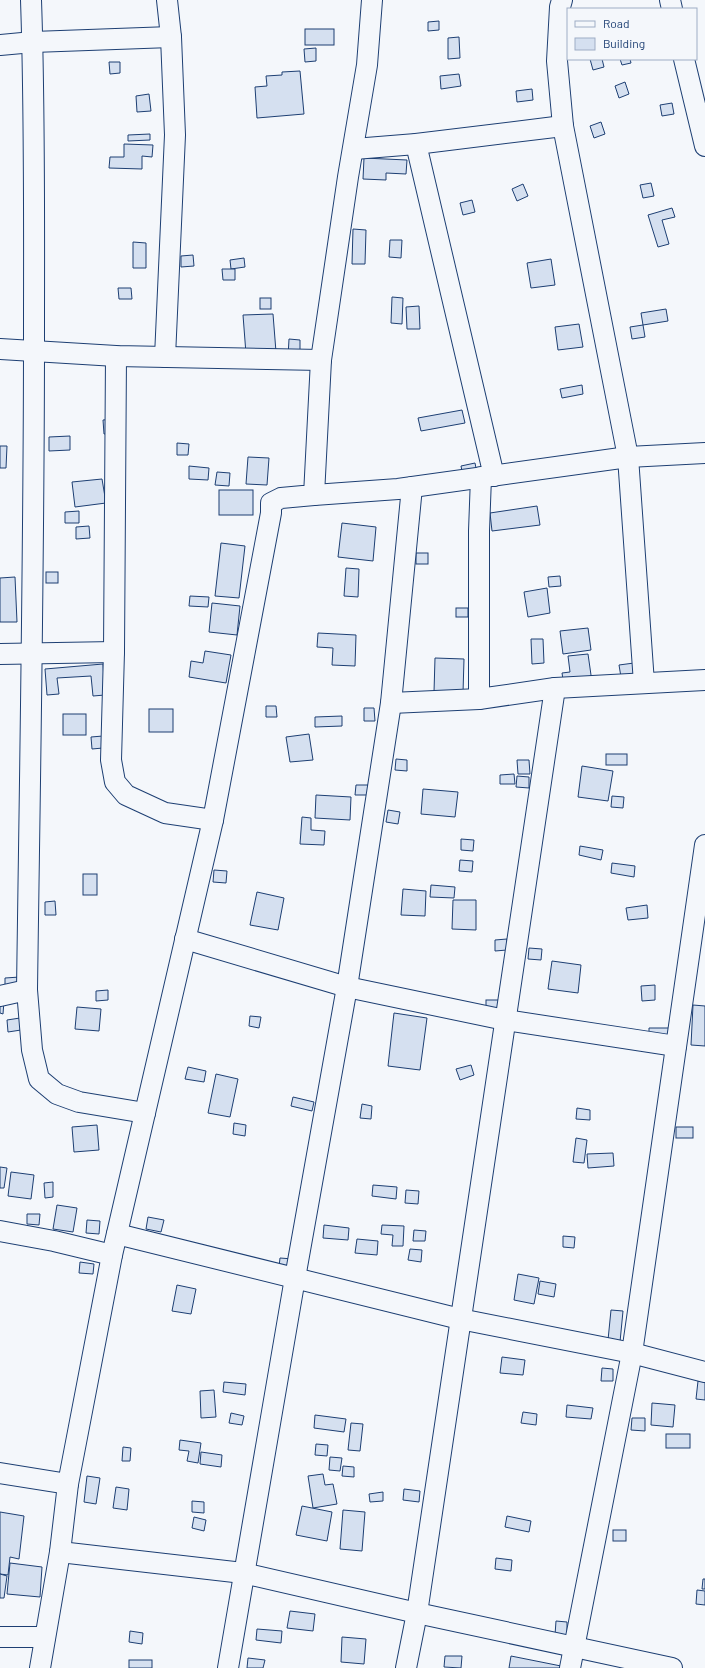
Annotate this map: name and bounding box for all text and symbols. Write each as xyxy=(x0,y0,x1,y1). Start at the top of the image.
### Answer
legend xyxy=(567,8,697,60)
text: Road xyxy=(603,16,630,30)
text: Building xyxy=(603,36,645,50)

